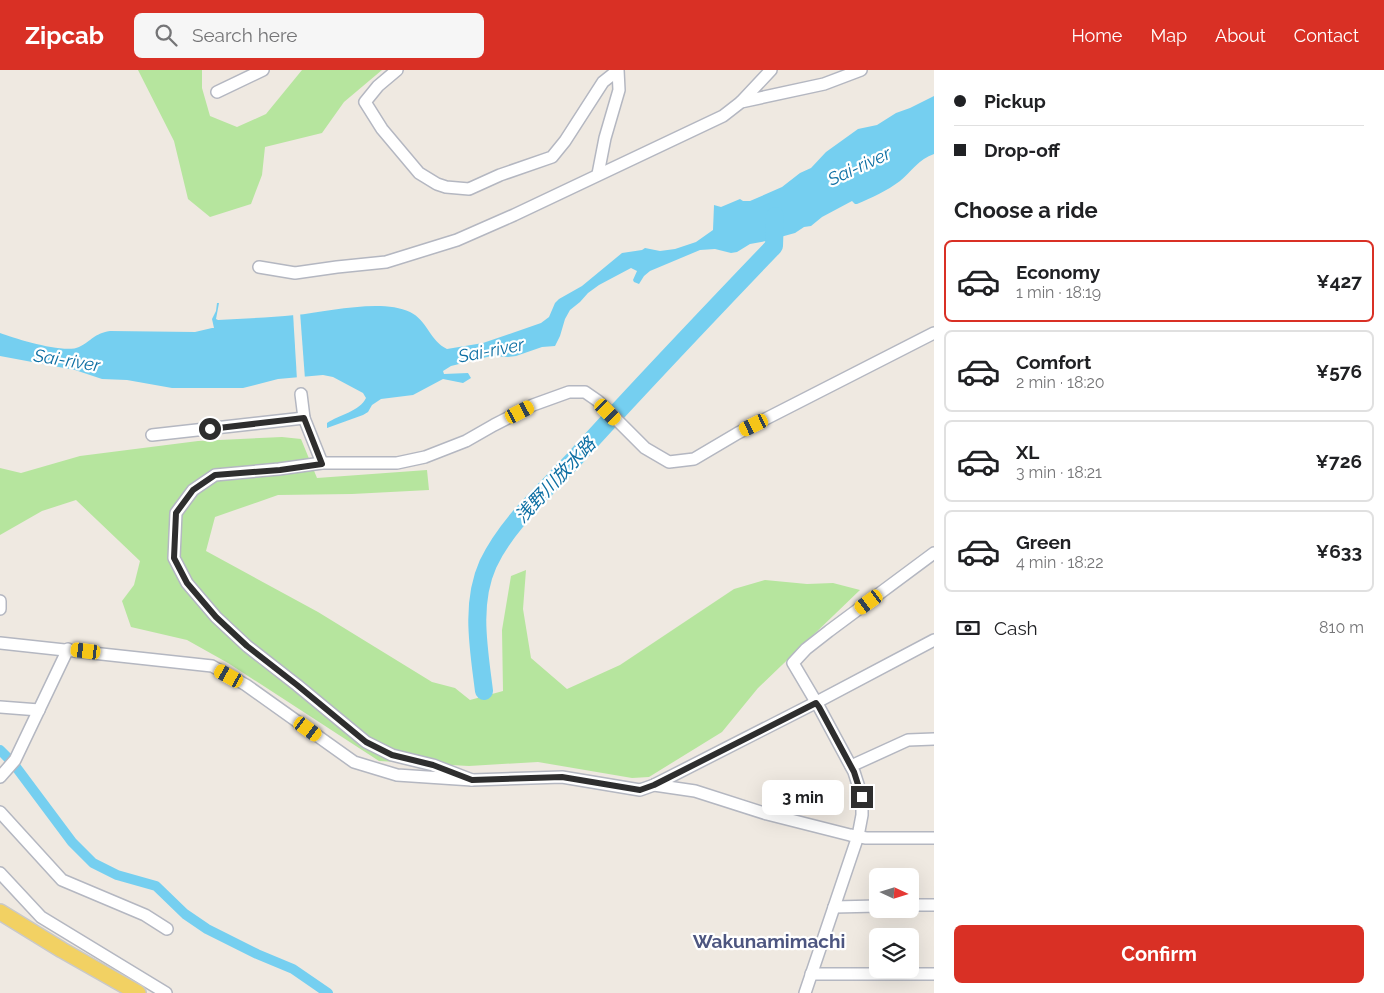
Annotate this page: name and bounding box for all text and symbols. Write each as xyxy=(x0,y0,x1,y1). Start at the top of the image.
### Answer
search box xyxy=(134,13,484,58)
text: Zipcab xyxy=(25,21,104,50)
icon: search xyxy=(152,21,180,49)
text: Search here xyxy=(192,24,297,46)
text: Home xyxy=(1071,25,1122,46)
text: Map xyxy=(1150,25,1187,46)
text: About xyxy=(1215,25,1266,46)
text: Contact xyxy=(1294,25,1359,46)
text: Pickup xyxy=(984,90,1046,112)
text: Drop-off xyxy=(984,139,1060,161)
water label: Sai-river xyxy=(823,142,895,190)
text: Choose a ride xyxy=(954,197,1098,223)
icon: car xyxy=(956,259,1001,304)
text: Economy xyxy=(1016,261,1100,283)
text: ¥427 xyxy=(1316,270,1362,292)
text: 1 min · 18:19 xyxy=(1016,283,1101,302)
water label: Sai-river xyxy=(455,333,527,367)
water label: Sai-river xyxy=(31,344,103,376)
icon: car xyxy=(956,349,1001,394)
text: Comfort xyxy=(1016,351,1091,373)
text: ¥576 xyxy=(1316,360,1362,382)
text: 2 min · 18:20 xyxy=(1016,373,1105,392)
car xyxy=(592,396,623,428)
car xyxy=(503,399,536,425)
car xyxy=(737,412,770,438)
route start xyxy=(199,418,221,440)
water label: 浅野川放水路 xyxy=(510,432,601,527)
icon: car xyxy=(956,439,1001,484)
text: XL xyxy=(1016,441,1039,463)
text: ¥726 xyxy=(1316,450,1362,472)
text: 3 min · 18:21 xyxy=(1016,463,1102,482)
icon: car xyxy=(956,529,1001,574)
text: Green xyxy=(1016,531,1071,553)
text: ¥633 xyxy=(1316,540,1362,562)
text: 4 min · 18:22 xyxy=(1016,553,1104,572)
car xyxy=(852,587,885,617)
icon: cash xyxy=(954,614,982,642)
text: Cash xyxy=(994,617,1038,639)
text: 810 m xyxy=(1319,618,1364,637)
car xyxy=(70,642,101,660)
car xyxy=(212,662,245,690)
car xyxy=(291,714,324,744)
callout: 3 min xyxy=(762,780,844,814)
route end xyxy=(851,786,873,808)
text: 3 min xyxy=(782,788,824,807)
north arrow xyxy=(869,868,919,918)
map controls xyxy=(869,868,919,978)
button: Confirm xyxy=(954,925,1364,983)
button: layers xyxy=(869,928,919,978)
district label: Wakunamimachi xyxy=(693,930,845,952)

